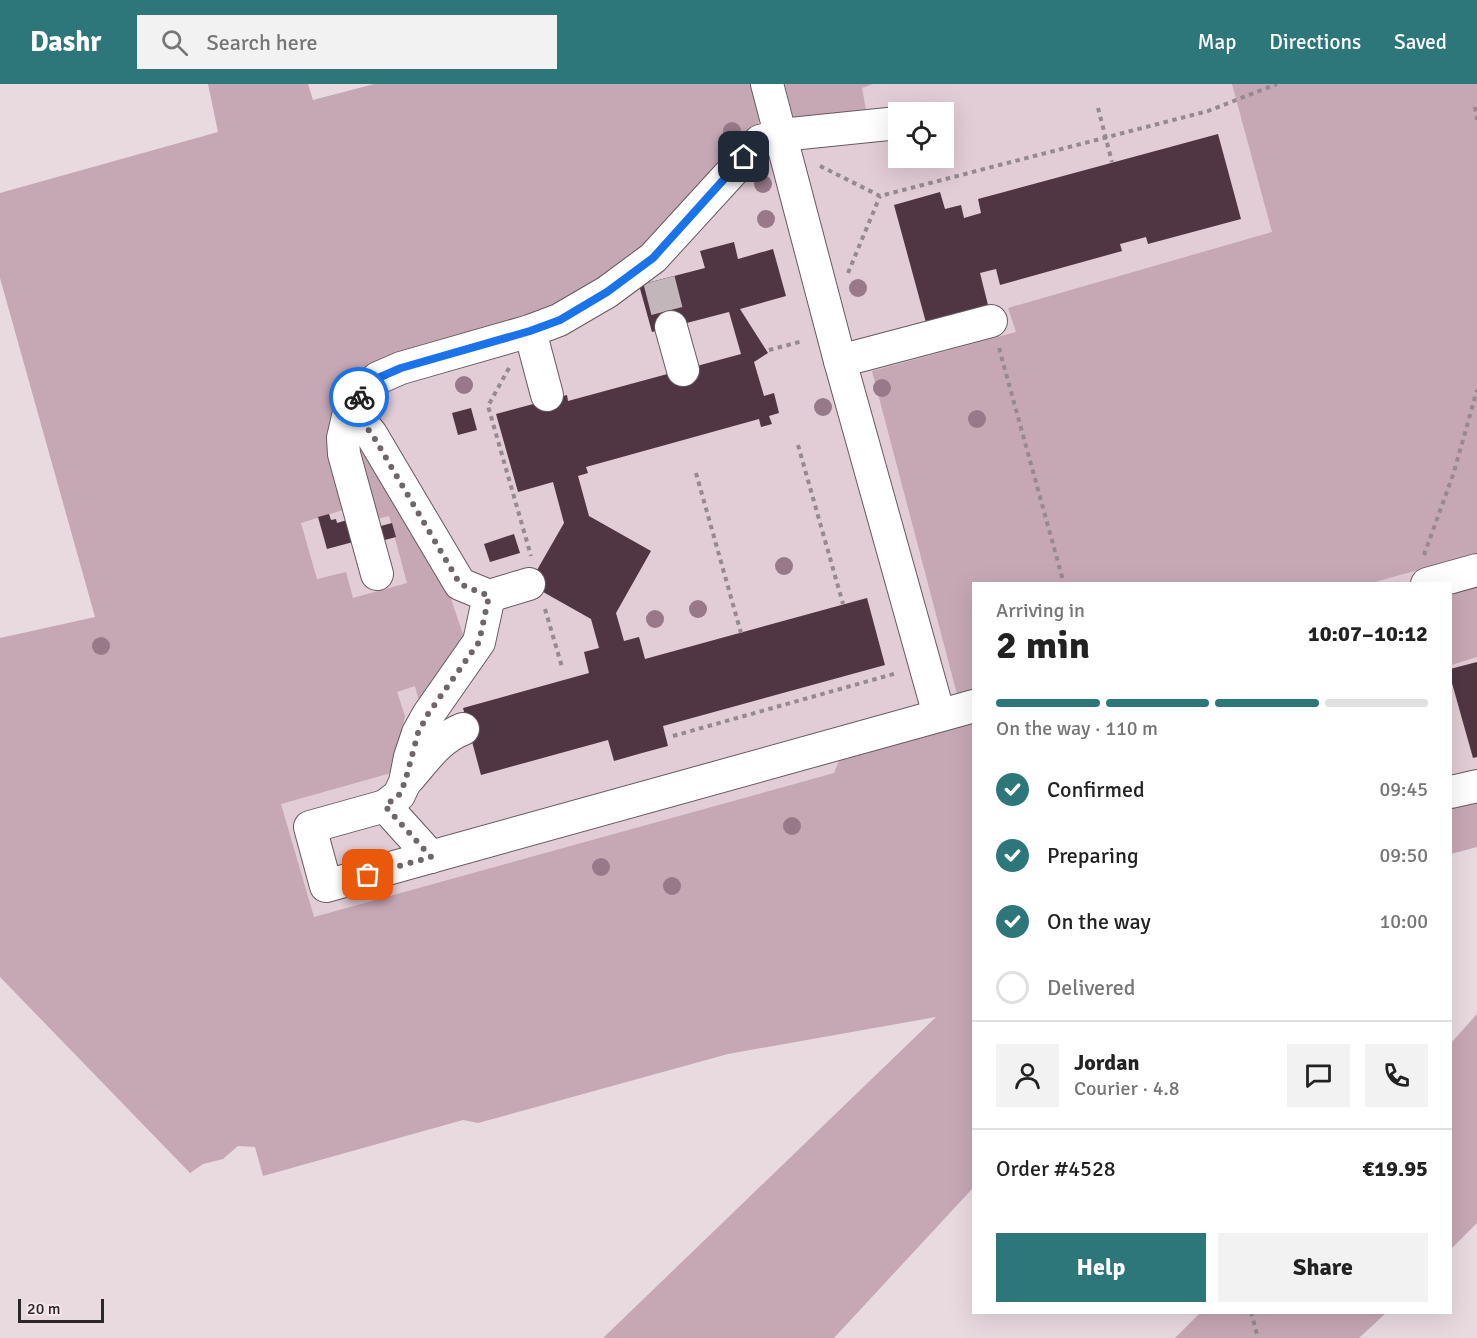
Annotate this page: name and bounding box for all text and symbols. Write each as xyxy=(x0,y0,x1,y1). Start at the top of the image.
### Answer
search box xyxy=(137,15,557,69)
text: Dashr xyxy=(30,25,101,59)
icon: search xyxy=(158,26,191,59)
text: Search here xyxy=(206,29,317,56)
text: Map xyxy=(1198,29,1236,55)
text: Directions xyxy=(1269,29,1361,55)
text: Saved xyxy=(1394,29,1447,55)
map controls xyxy=(888,102,954,168)
button: locate xyxy=(888,102,954,168)
pin xyxy=(718,131,769,182)
icon: home xyxy=(727,140,760,173)
courier xyxy=(329,367,389,427)
icon: bike xyxy=(343,381,376,414)
text: Arriving in xyxy=(996,598,1085,623)
text: 10:07–10:12 xyxy=(1308,620,1428,647)
text: 2 min xyxy=(996,621,1090,669)
text: On the way · 110 m xyxy=(996,716,1158,741)
icon: check xyxy=(996,773,1029,806)
text: Confirmed xyxy=(1047,776,1145,803)
text: 09:45 xyxy=(1379,777,1428,802)
icon: check xyxy=(996,839,1029,872)
text: Preparing xyxy=(1047,842,1139,869)
text: 09:50 xyxy=(1379,843,1428,868)
pin xyxy=(342,849,393,900)
icon: bag xyxy=(351,858,384,891)
icon: check xyxy=(996,905,1029,938)
text: On the way xyxy=(1047,908,1151,935)
text: 10:00 xyxy=(1379,909,1428,934)
text: Delivered xyxy=(1047,974,1135,1001)
button: person xyxy=(996,1044,1059,1107)
button: chat xyxy=(1287,1044,1350,1107)
button: phone xyxy=(1365,1044,1428,1107)
text: Jordan xyxy=(1074,1049,1140,1076)
text: Courier · 4.8 xyxy=(1074,1076,1180,1101)
text: Order #4528 xyxy=(996,1155,1116,1182)
text: €19.95 xyxy=(1362,1155,1428,1182)
button: Help xyxy=(996,1233,1206,1302)
button: Share xyxy=(1218,1233,1428,1302)
scale bar xyxy=(18,1296,104,1324)
text: 20 m xyxy=(27,1299,61,1319)

